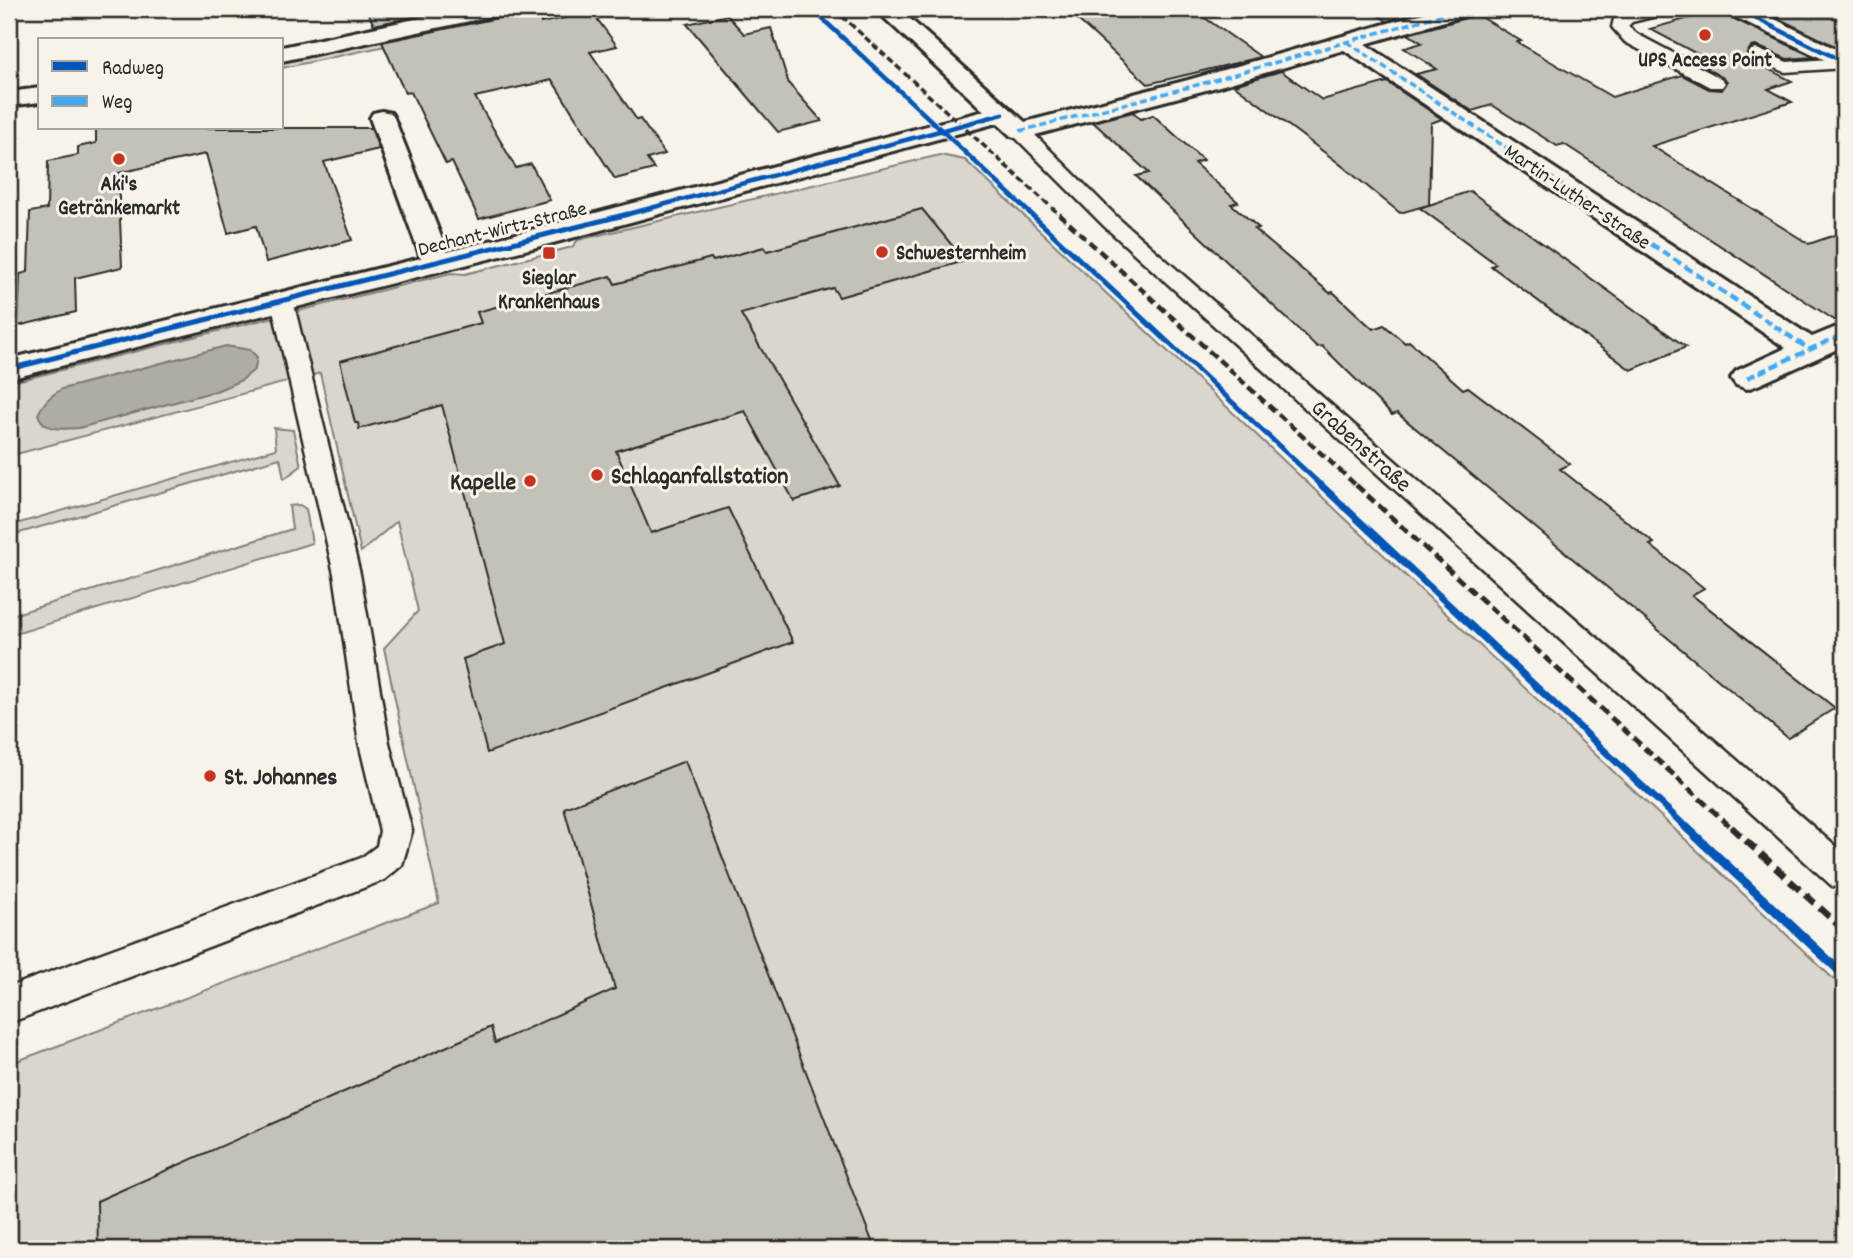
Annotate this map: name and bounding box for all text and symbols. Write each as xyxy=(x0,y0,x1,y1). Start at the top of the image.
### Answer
marker: UPS Access Point xyxy=(1697,27,1713,43)
legend xyxy=(38,38,284,130)
place label: UPS Access Point xyxy=(1638,47,1772,77)
text: Radweg xyxy=(102,55,164,85)
text: Weg xyxy=(102,89,133,119)
street label: Martin-Luther-Straße xyxy=(1497,138,1656,259)
marker: Aki's Getränkemarkt xyxy=(111,151,127,167)
place label: Aki's Getränkemarkt xyxy=(58,171,180,225)
street label: Dechant-Wirtz-Straße xyxy=(415,195,590,266)
place label: Schwesternheim xyxy=(896,240,1027,270)
marker: Schwesternheim xyxy=(874,244,890,260)
marker: Sieglar Krankenhaus xyxy=(541,245,557,261)
place label: Sieglar Krankenhaus xyxy=(498,265,600,319)
street label: Grabenstraße xyxy=(1302,393,1418,502)
place label: Schlaganfallstation xyxy=(611,461,788,495)
place label: Kapelle xyxy=(450,467,516,501)
marker: Schlaganfallstation xyxy=(589,467,605,483)
marker: Kapelle xyxy=(522,473,538,489)
place label: St. Johannes xyxy=(224,762,337,796)
marker: St. Johannes xyxy=(202,768,218,784)

